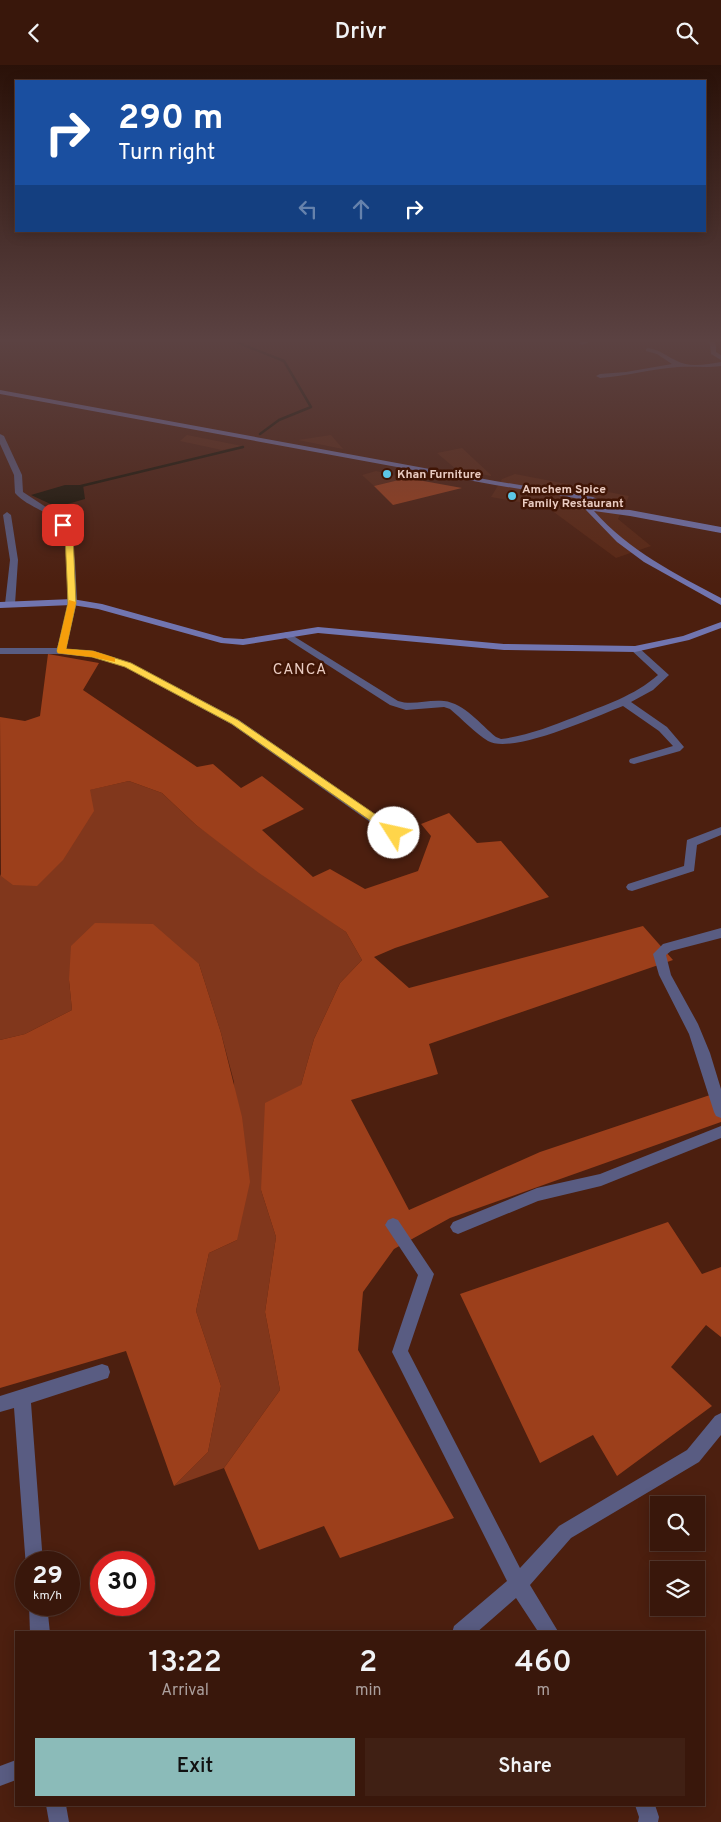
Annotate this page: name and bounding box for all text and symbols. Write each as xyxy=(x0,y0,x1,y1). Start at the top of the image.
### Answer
icon: back xyxy=(20,19,48,47)
text: Drivr xyxy=(335,19,386,46)
icon: search xyxy=(673,19,701,47)
text: 290 m xyxy=(118,97,223,141)
icon: right xyxy=(35,100,100,165)
text: Turn right xyxy=(118,140,215,167)
icon: left xyxy=(294,195,322,223)
icon: ahead xyxy=(347,195,375,223)
icon: right xyxy=(400,195,428,223)
place label: Khan Furniture xyxy=(397,467,481,483)
marker: Khan Furniture xyxy=(381,468,393,480)
place label: Amchem Spice Family Restaurant xyxy=(522,482,624,512)
marker: Amchem Spice Family Restaurant xyxy=(506,490,518,502)
pin xyxy=(42,504,84,546)
icon: arrive xyxy=(49,511,77,539)
district label: CANCA xyxy=(273,661,327,680)
position arrow xyxy=(367,806,419,858)
map controls xyxy=(650,1496,705,1616)
button: search xyxy=(650,1496,705,1551)
speed limit sign: 30 xyxy=(90,1551,155,1616)
text: 29 xyxy=(32,1561,63,1593)
button: layers xyxy=(650,1561,705,1616)
text: km/h xyxy=(33,1588,62,1604)
text: 13:22 xyxy=(148,1645,222,1682)
text: 2 xyxy=(359,1645,377,1682)
text: 460 xyxy=(515,1645,572,1682)
text: Arrival xyxy=(161,1681,209,1701)
text: min xyxy=(355,1681,382,1701)
text: m xyxy=(537,1681,550,1701)
button: Exit xyxy=(35,1738,355,1796)
button: Share xyxy=(365,1738,685,1796)

